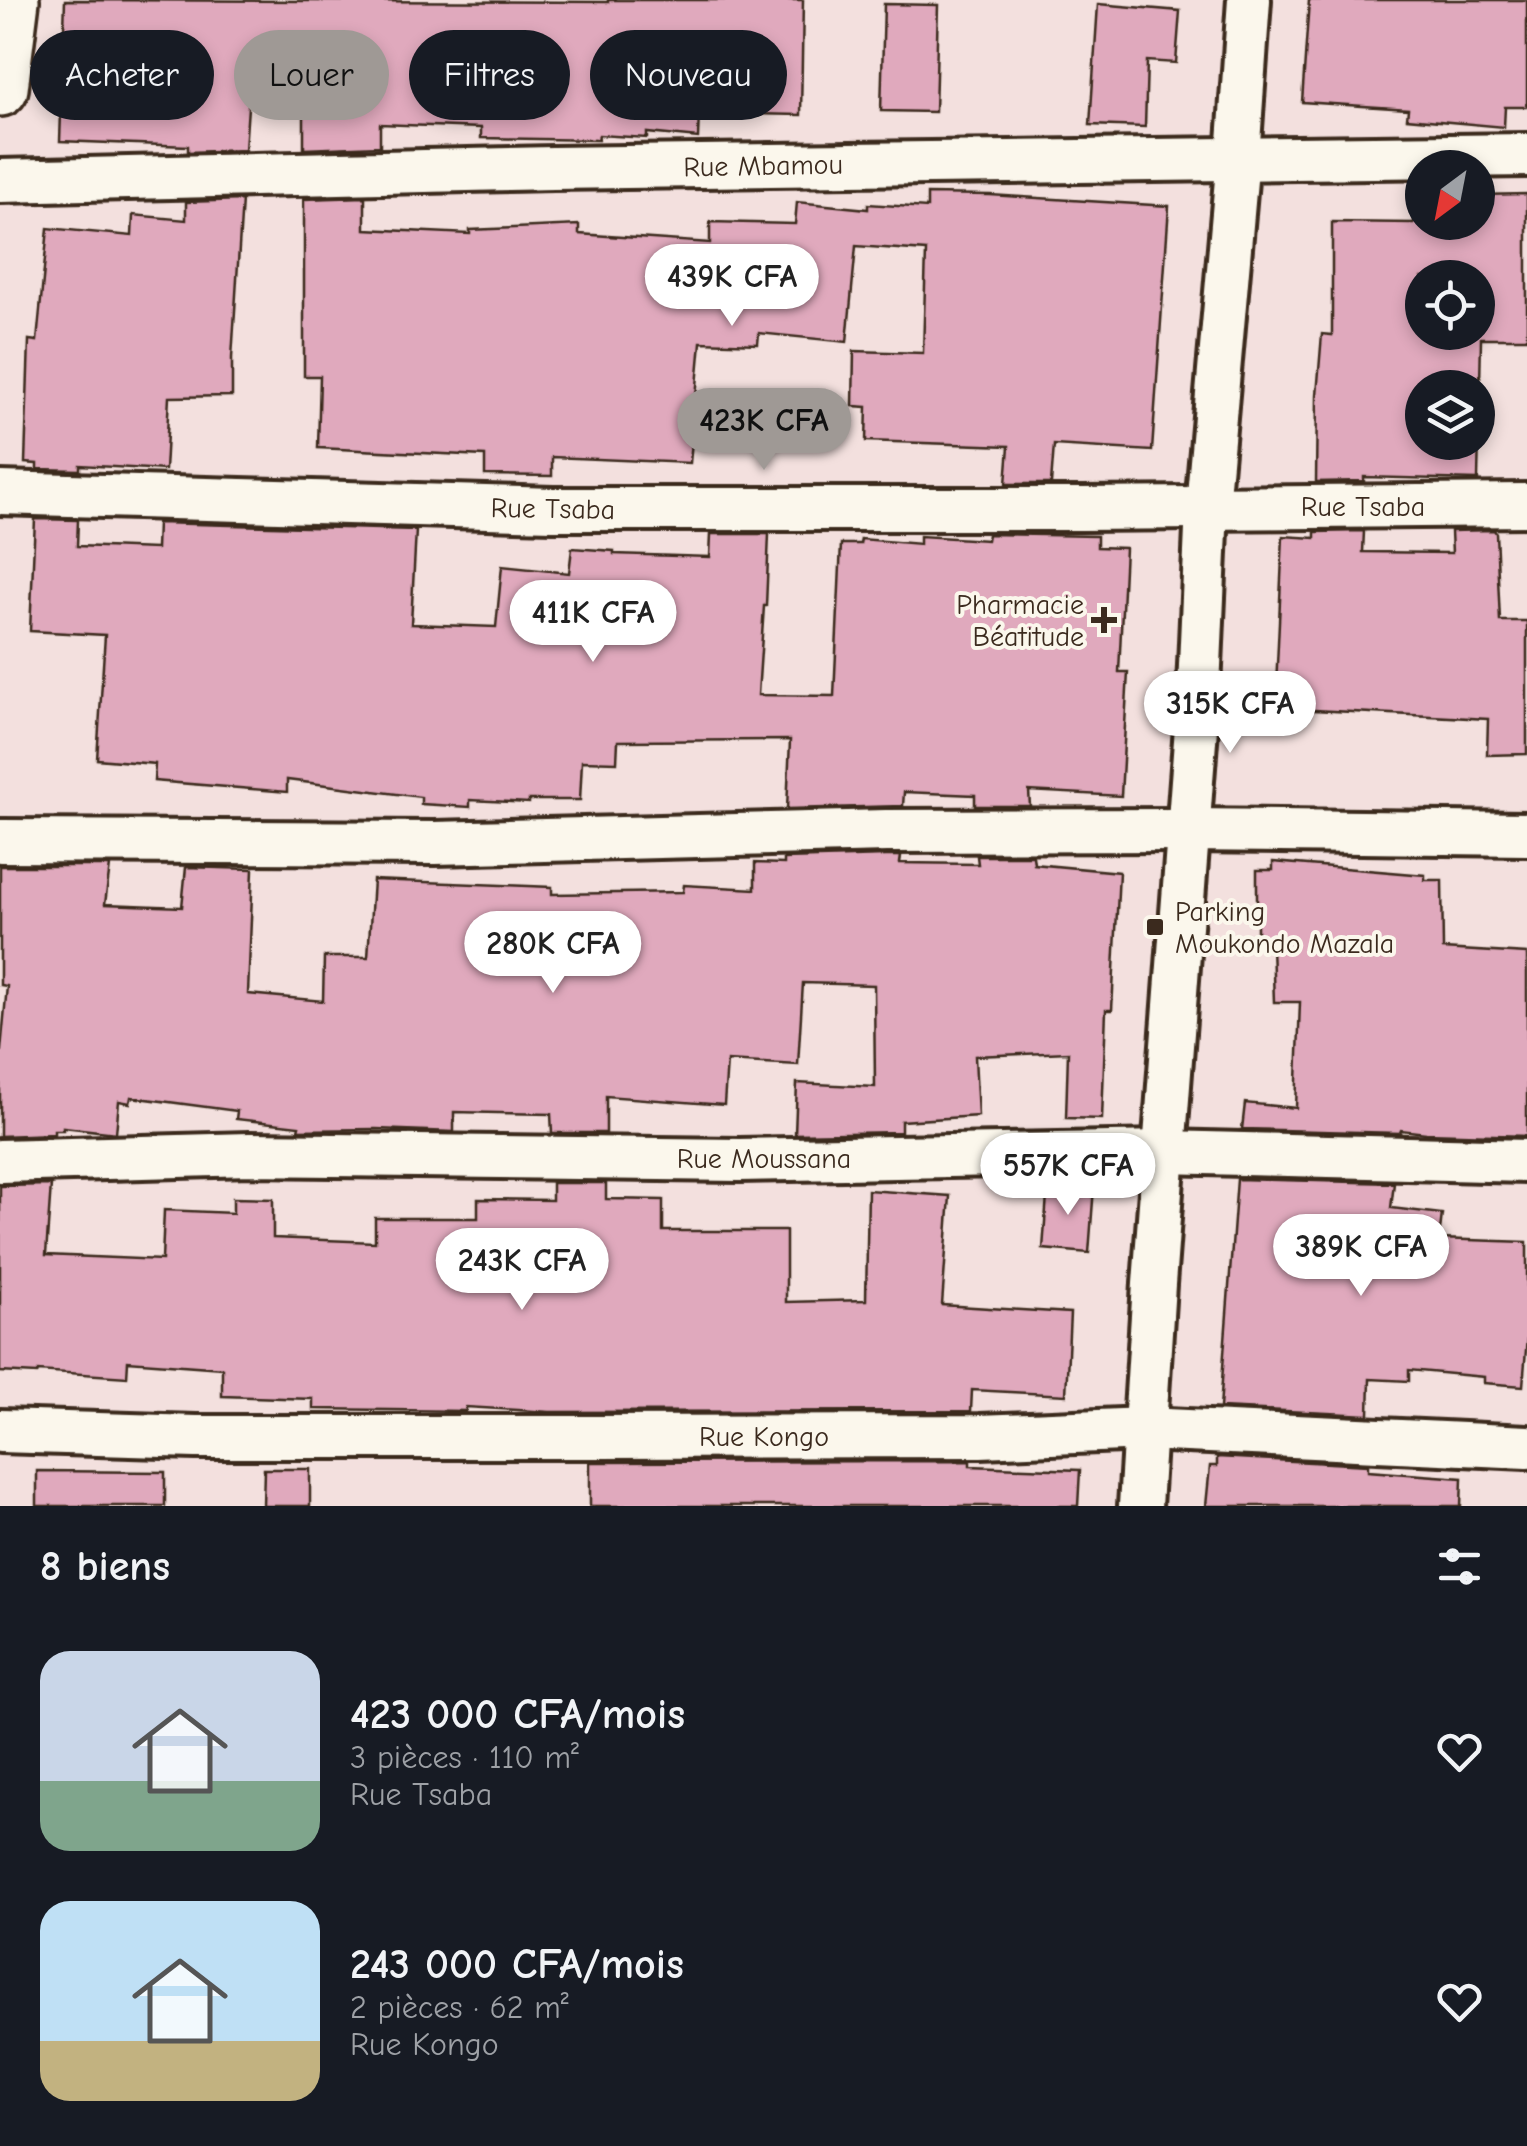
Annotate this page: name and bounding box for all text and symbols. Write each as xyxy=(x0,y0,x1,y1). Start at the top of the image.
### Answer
chip: Acheter xyxy=(30,30,214,120)
chip: Louer xyxy=(234,30,389,120)
chip: Filtres xyxy=(409,30,570,120)
chip: Nouveau xyxy=(590,30,787,120)
street label: Rue Mbamou xyxy=(683,149,843,183)
north arrow xyxy=(1405,150,1495,240)
map controls xyxy=(1405,150,1495,460)
pin: 439K CFA xyxy=(629,244,835,329)
text: 439K CFA xyxy=(667,258,797,295)
button: locate xyxy=(1405,260,1495,350)
button: layers xyxy=(1405,370,1495,460)
pin: 423K CFA xyxy=(661,388,867,473)
text: 423K CFA xyxy=(699,402,829,439)
street label: Rue Tsaba xyxy=(1301,491,1425,523)
street label: Rue Tsaba xyxy=(490,492,615,526)
pin: 411K CFA xyxy=(490,580,696,665)
place label: Pharmacie Béatitude xyxy=(956,589,1084,653)
text: 411K CFA xyxy=(532,594,654,631)
marker: Pharmacie Béatitude xyxy=(1093,609,1115,631)
pin: 315K CFA xyxy=(1127,671,1333,756)
text: 315K CFA xyxy=(1166,685,1294,722)
place label: Parking Moukondo Mazala xyxy=(1175,896,1394,960)
pin: 280K CFA xyxy=(450,911,656,996)
marker: Parking Moukondo Mazala xyxy=(1144,916,1166,938)
text: 280K CFA xyxy=(486,925,620,962)
pin: 557K CFA xyxy=(965,1133,1171,1218)
street label: Rue Moussana xyxy=(677,1143,851,1175)
text: 557K CFA xyxy=(1002,1147,1134,1184)
pin: 389K CFA xyxy=(1258,1214,1464,1299)
pin: 243K CFA xyxy=(419,1228,625,1313)
text: 389K CFA xyxy=(1295,1228,1427,1265)
text: 243K CFA xyxy=(458,1242,586,1279)
street label: Rue Kongo xyxy=(699,1421,829,1453)
icon: filters xyxy=(1432,1539,1487,1594)
text: 8 biens xyxy=(40,1542,170,1591)
text: 423 000 CFA/mois xyxy=(350,1690,685,1739)
icon: home xyxy=(120,1691,240,1811)
icon: heart xyxy=(1432,1724,1487,1779)
text: 3 pièces · 110 m² xyxy=(350,1739,579,1776)
text: Rue Tsaba xyxy=(350,1776,492,1813)
text: 243 000 CFA/mois xyxy=(350,1940,684,1989)
icon: home xyxy=(120,1941,240,2061)
icon: heart xyxy=(1432,1974,1487,2029)
text: 2 pièces · 62 m² xyxy=(350,1989,569,2026)
text: Rue Kongo xyxy=(350,2026,499,2063)

